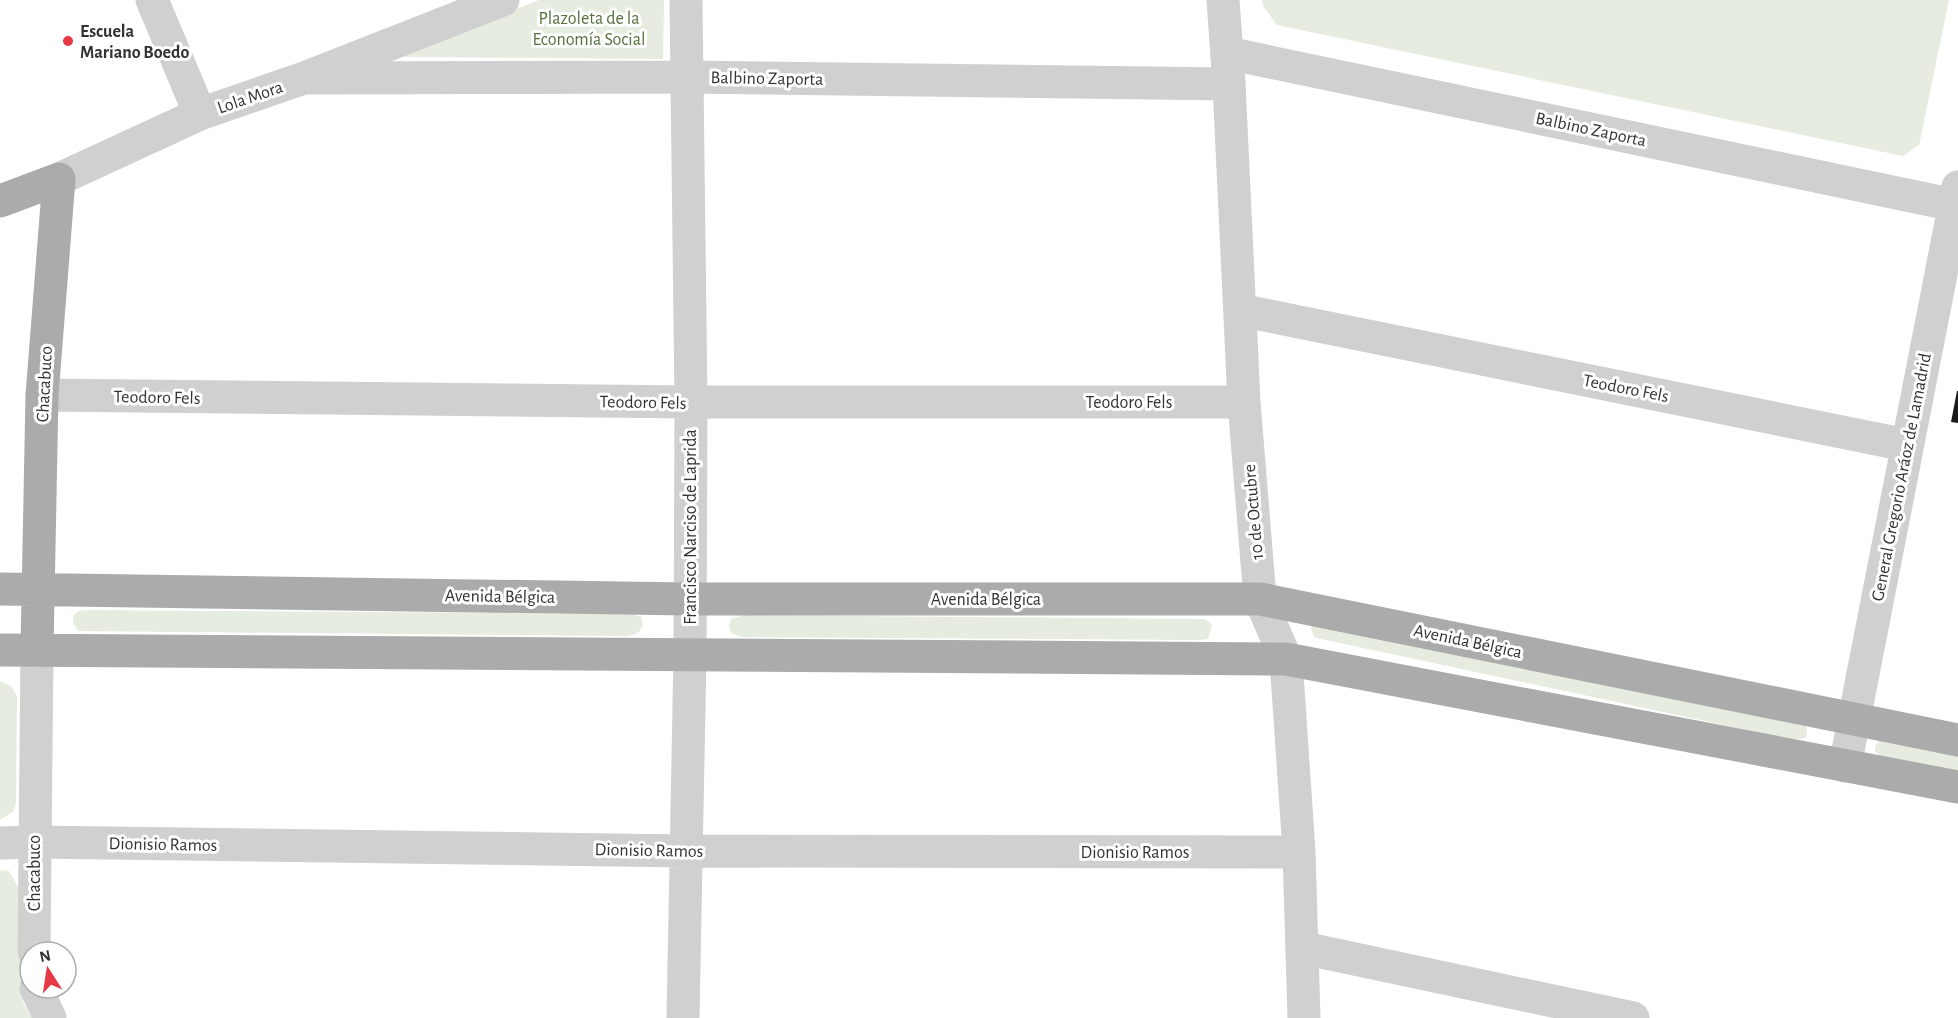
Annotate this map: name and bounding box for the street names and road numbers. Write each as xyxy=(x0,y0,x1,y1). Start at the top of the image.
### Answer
street label: Balbino Zaporta xyxy=(711,69,823,89)
street label: Lola Mora xyxy=(215,78,286,118)
street label: Balbino Zaporta xyxy=(1534,109,1648,150)
street label: Chacabuco xyxy=(34,345,56,423)
street label: General Gregorio Aráoz de Lamadrid xyxy=(1869,352,1935,603)
street label: Teodoro Fels xyxy=(1581,372,1670,406)
street label: Teodoro Fels xyxy=(113,388,201,408)
street label: Teodoro Fels xyxy=(599,393,687,413)
street label: Teodoro Fels xyxy=(1086,394,1172,412)
street label: Francisco Narciso de Laprida xyxy=(682,429,700,625)
street label: 10 de Octubre xyxy=(1241,463,1267,560)
street label: Avenida Bélgica xyxy=(445,587,555,607)
street label: Avenida Bélgica xyxy=(931,591,1041,609)
street label: Avenida Bélgica xyxy=(1412,622,1524,662)
street label: Chacabuco xyxy=(26,835,44,911)
street label: Dionisio Ramos xyxy=(108,835,218,855)
street label: Dionisio Ramos xyxy=(594,841,704,861)
street label: Dionisio Ramos xyxy=(1081,844,1189,862)

